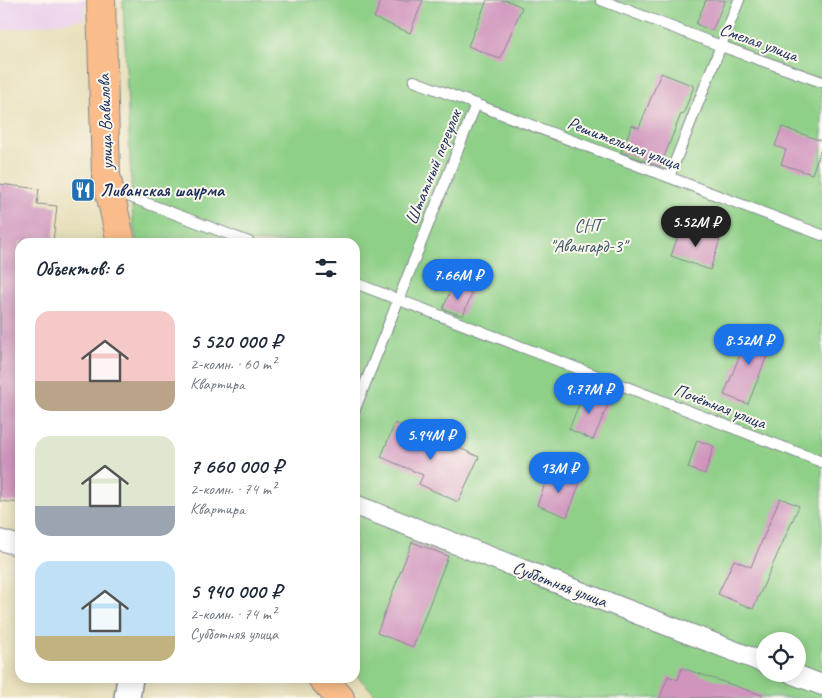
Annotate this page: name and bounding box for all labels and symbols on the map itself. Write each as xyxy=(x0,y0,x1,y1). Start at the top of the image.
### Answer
street label: Смелая улица xyxy=(717,18,803,67)
street label: улица Вавилова xyxy=(92,73,118,171)
street label: Штатный переулок xyxy=(400,104,467,228)
street label: Решительная улица xyxy=(564,111,685,175)
restaurant icon: Ливанская шаурма xyxy=(70,177,96,203)
place label: Ливанская шаурма xyxy=(100,179,226,201)
pin: 5.52M ₽ xyxy=(650,206,742,248)
park label: СНТ "Авангард-3" xyxy=(550,214,630,257)
pin: 7.66M ₽ xyxy=(412,258,504,301)
pin: 8.52M ₽ xyxy=(703,324,795,366)
pin: 9.77M ₽ xyxy=(543,372,635,415)
street label: Почётная улица xyxy=(671,378,771,434)
pin: 5.94M ₽ xyxy=(385,418,477,461)
pin: 13M ₽ xyxy=(524,452,594,494)
street label: Субботняя улица xyxy=(510,556,611,612)

